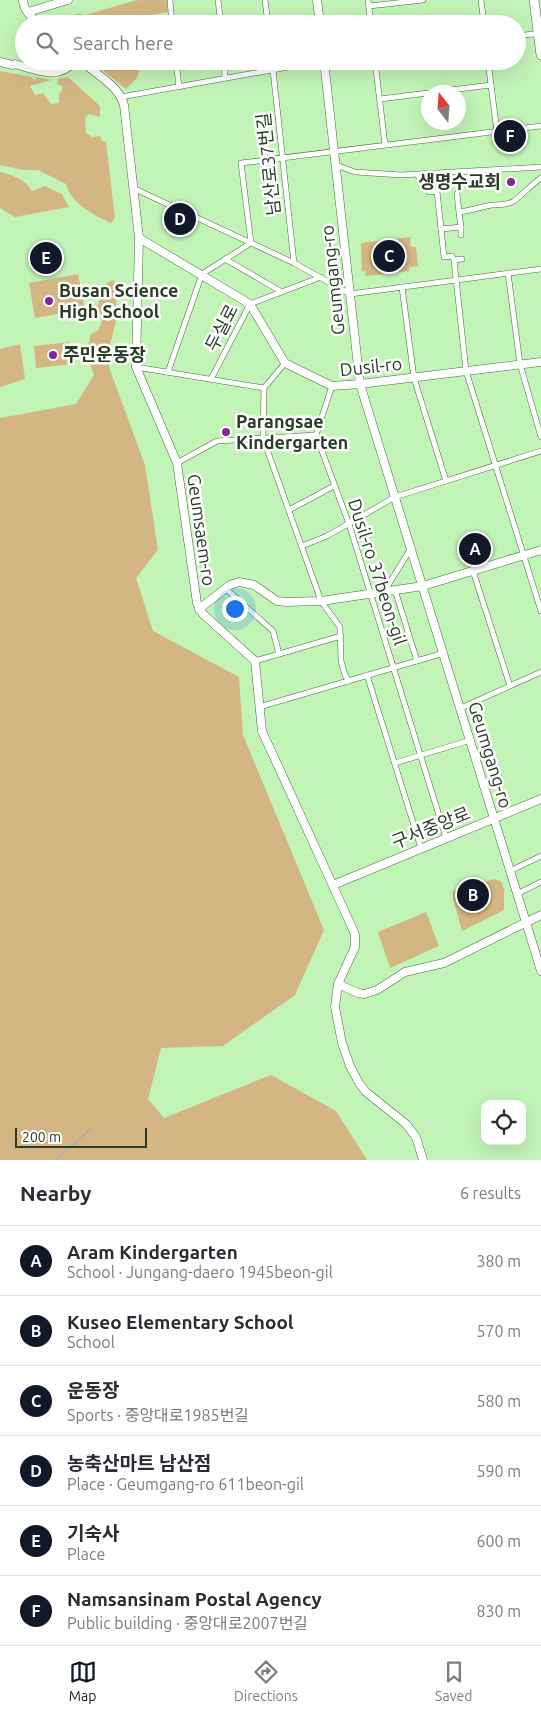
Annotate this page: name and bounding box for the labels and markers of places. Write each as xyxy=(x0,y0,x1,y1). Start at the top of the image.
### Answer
pin: F xyxy=(494,117,526,155)
place label: 생명수교회 xyxy=(418,171,501,191)
marker: 생명수교회 xyxy=(505,176,517,188)
pin: D xyxy=(164,200,196,238)
pin: C xyxy=(373,237,405,275)
pin: E xyxy=(30,239,62,277)
place label: Busan Science High School xyxy=(59,280,178,321)
marker: Busan Science High School xyxy=(43,295,55,307)
place label: 주민운동장 xyxy=(63,344,146,364)
marker: 주민운동장 xyxy=(47,349,59,361)
place label: Parangsae Kindergarten xyxy=(236,411,348,452)
marker: Parangsae Kindergarten xyxy=(220,426,232,438)
pin: A xyxy=(459,530,491,568)
pin: B xyxy=(457,876,489,914)

